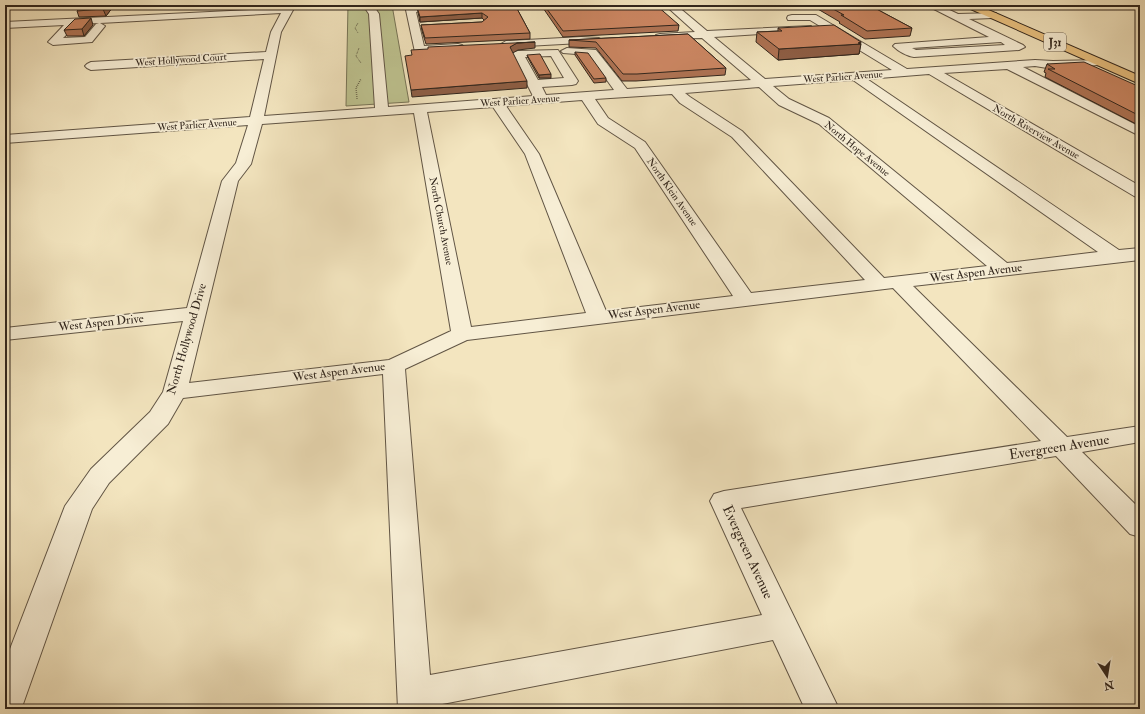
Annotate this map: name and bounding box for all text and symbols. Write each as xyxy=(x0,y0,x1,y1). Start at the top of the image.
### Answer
road number: J31 xyxy=(1044,33,1066,51)
street label: West Hollywood Court xyxy=(134,51,228,70)
street label: West Parlier Avenue xyxy=(802,68,883,86)
street label: West Parlier Avenue xyxy=(479,92,560,110)
street label: North Riverview Avenue xyxy=(990,102,1082,162)
street label: West Parlier Avenue xyxy=(156,116,237,134)
street label: North Hope Avenue xyxy=(821,119,892,180)
street label: North Klein Avenue xyxy=(644,156,700,228)
street label: North Church Avenue xyxy=(427,176,455,266)
street label: West Aspen Avenue xyxy=(928,260,1023,286)
street label: North Hollywood Drive xyxy=(164,282,210,396)
street label: West Aspen Avenue xyxy=(606,297,701,323)
street label: West Aspen Drive xyxy=(57,311,144,335)
street label: West Aspen Avenue xyxy=(291,359,386,385)
street label: Evergreen Avenue xyxy=(1008,431,1110,463)
street label: Evergreen Avenue xyxy=(719,503,777,602)
north arrow xyxy=(1087,656,1127,696)
text: N xyxy=(1102,678,1116,693)

